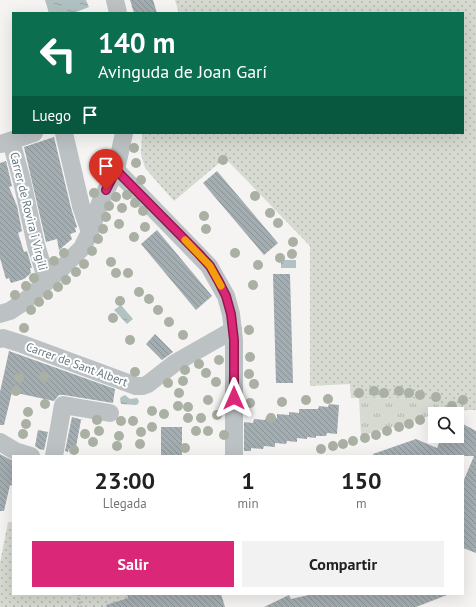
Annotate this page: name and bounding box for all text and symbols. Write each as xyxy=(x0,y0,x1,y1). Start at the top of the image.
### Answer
text: 140 m xyxy=(98,24,175,61)
icon: left xyxy=(32,28,84,80)
text: Avinguda de Joan Garí xyxy=(98,60,267,83)
icon: arrive xyxy=(79,104,101,126)
text: Luego xyxy=(32,106,71,125)
pin xyxy=(89,149,123,190)
street label: Carrer de Rovira i Virgili xyxy=(7,150,51,272)
icon: arrive xyxy=(95,155,117,177)
street label: Carrer de Sant Albert xyxy=(24,339,130,389)
position arrow xyxy=(213,377,255,419)
map controls xyxy=(428,407,464,443)
button: search xyxy=(428,407,464,443)
text: 23:00 xyxy=(94,465,155,496)
text: 1 xyxy=(241,465,255,496)
text: 150 xyxy=(341,465,382,496)
text: Llegada xyxy=(103,495,147,512)
text: min xyxy=(237,495,259,512)
text: m xyxy=(356,495,367,512)
button: Salir xyxy=(32,541,234,587)
button: Compartir xyxy=(242,541,444,587)

